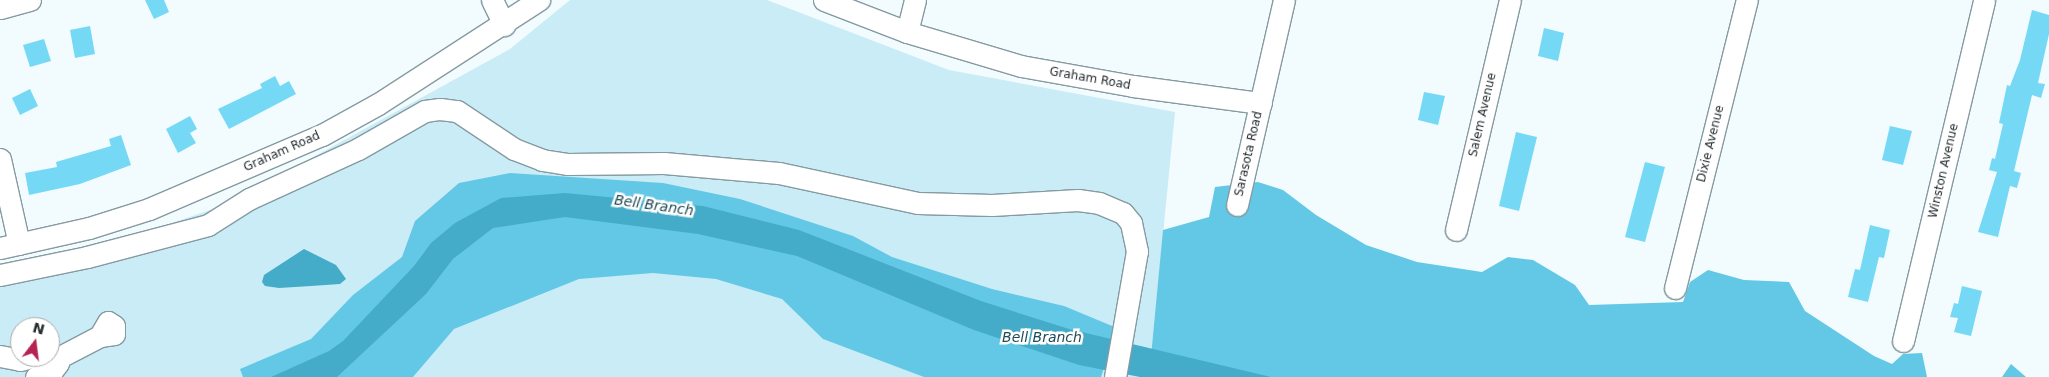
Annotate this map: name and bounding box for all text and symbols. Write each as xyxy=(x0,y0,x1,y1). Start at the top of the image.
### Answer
street label: Graham Road xyxy=(1048,65,1132,93)
street label: Salem Avenue xyxy=(1466,72,1500,158)
street label: Dixie Avenue xyxy=(1694,104,1728,184)
street label: Sarasota Road xyxy=(1232,110,1266,198)
street label: Winston Avenue xyxy=(1926,122,1962,220)
street label: Graham Road xyxy=(242,129,322,175)
water label: Bell Branch xyxy=(613,191,695,219)
north arrow xyxy=(10,317,60,367)
text: N xyxy=(31,319,46,338)
water label: Bell Branch xyxy=(1002,329,1082,345)

